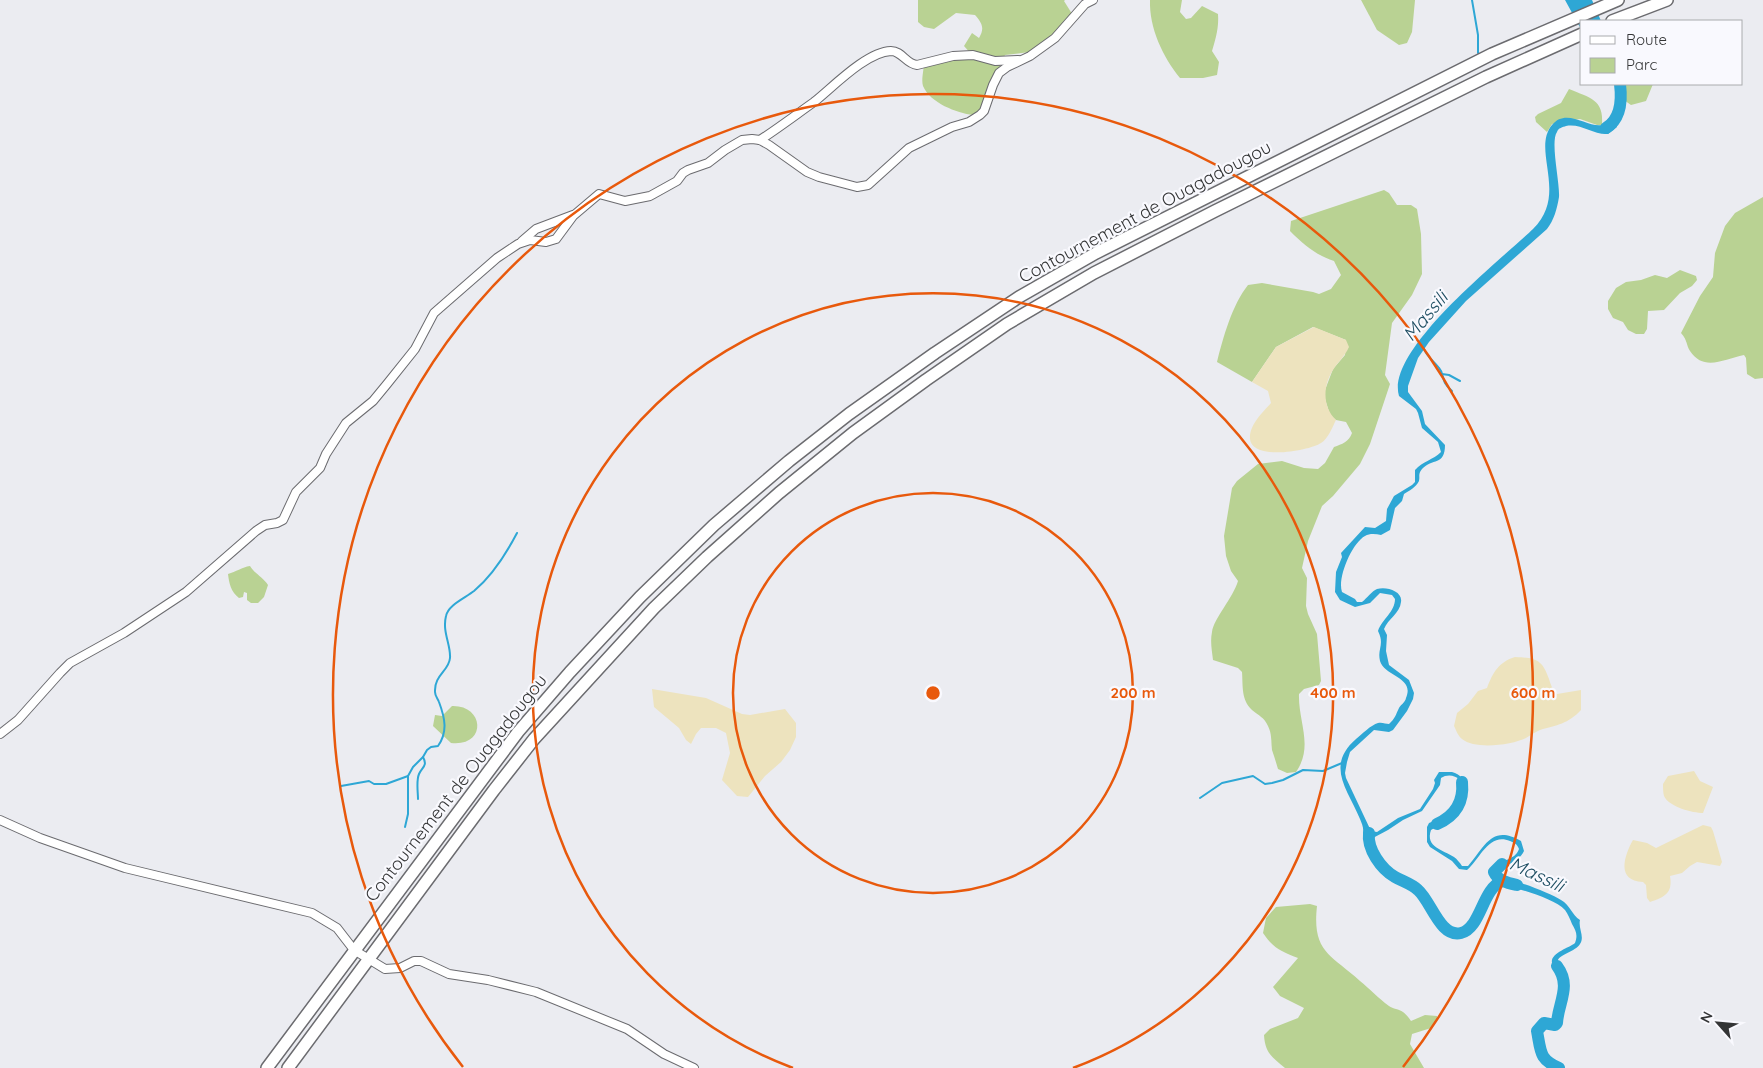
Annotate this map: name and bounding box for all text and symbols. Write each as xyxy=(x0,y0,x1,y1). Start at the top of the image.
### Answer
legend xyxy=(1580,20,1743,85)
text: Route xyxy=(1626,30,1667,49)
text: Parc xyxy=(1626,55,1657,74)
street label: Contournement de Ouagadougou xyxy=(1015,135,1275,288)
water label: Massili xyxy=(1397,285,1454,346)
street label: Contournement de Ouagadougou xyxy=(360,669,552,906)
text: 200 m xyxy=(1111,683,1156,702)
text: 400 m xyxy=(1310,683,1356,702)
text: 600 m xyxy=(1511,683,1555,702)
centre of rings xyxy=(924,684,942,702)
water label: Massili xyxy=(1506,851,1570,898)
north arrow xyxy=(1693,998,1743,1048)
text: N xyxy=(1696,1008,1717,1026)

